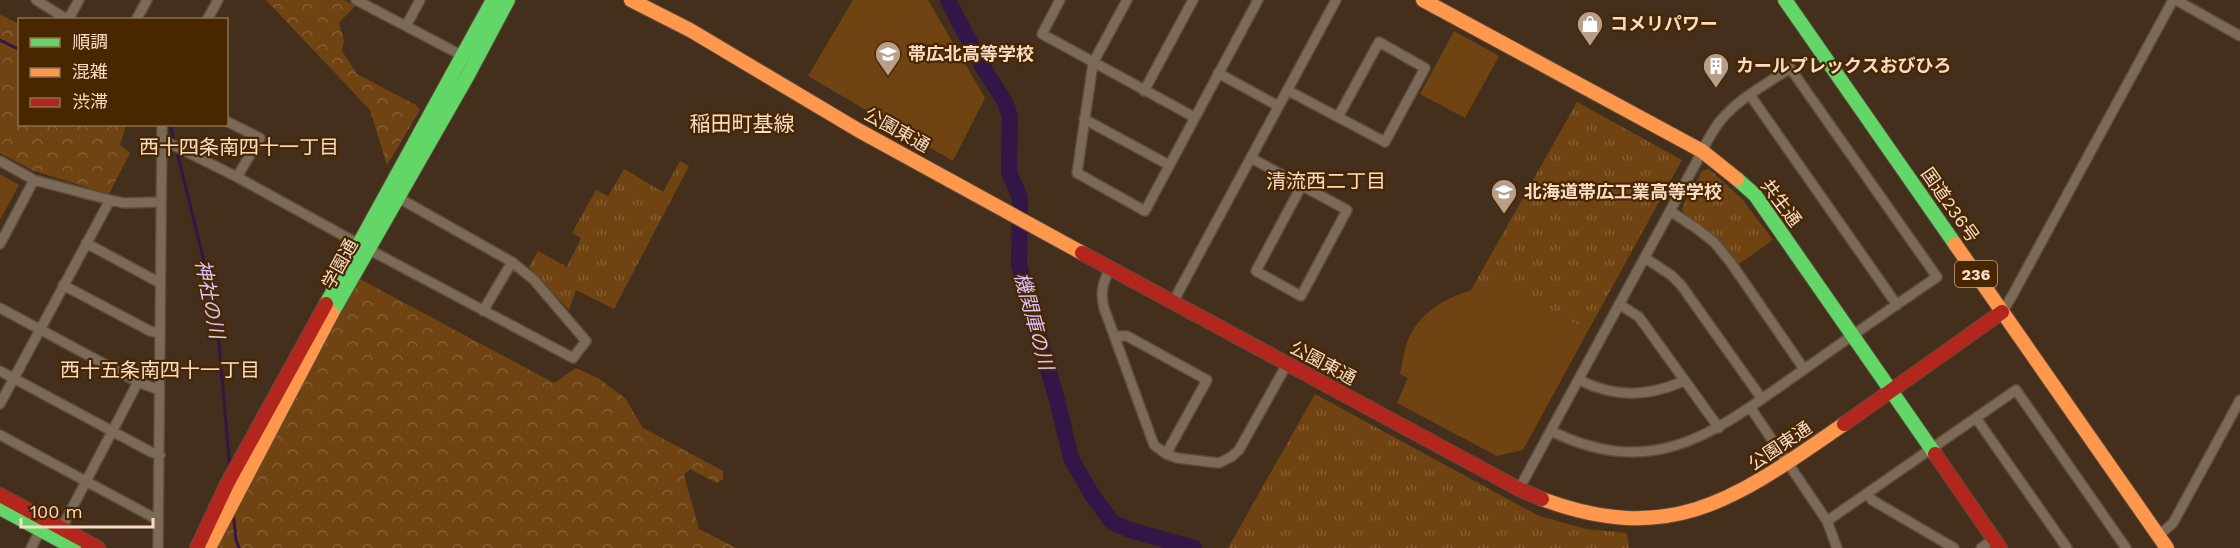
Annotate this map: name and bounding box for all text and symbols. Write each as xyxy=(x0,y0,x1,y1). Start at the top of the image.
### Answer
shop icon: コメリパワー xyxy=(1575,9,1605,47)
place label: コメリパワー xyxy=(1610,13,1718,34)
legend xyxy=(18,18,228,126)
text: 順調 xyxy=(72,31,108,52)
school or university icon: 帯広北高等学校 xyxy=(873,39,903,77)
place label: 帯広北高等学校 xyxy=(908,43,1034,64)
building icon: カールプレックスおびひろ xyxy=(1701,51,1731,89)
place label: カールプレックスおびひろ xyxy=(1736,55,1951,76)
text: 混雑 xyxy=(72,61,108,82)
text: 渋滞 xyxy=(72,91,108,112)
street label: 公園東通 xyxy=(861,103,934,156)
district label: 稲田町基線 xyxy=(690,111,795,136)
district label: 西十四条南四十一丁目 xyxy=(139,135,339,159)
street label: 国道236号 xyxy=(1917,163,1984,246)
district label: 清流西二丁目 xyxy=(1266,169,1386,193)
street label: 共生通 xyxy=(1757,175,1806,231)
school or university icon: 北海道帯広工業高等学校 xyxy=(1489,177,1519,215)
place label: 北海道帯広工業高等学校 xyxy=(1524,181,1722,202)
street label: 学園通 xyxy=(317,235,362,292)
water label: 神社の川 xyxy=(191,257,230,343)
road number: 236 xyxy=(1955,261,1997,287)
water label: 機関庫の川 xyxy=(1009,270,1059,374)
street label: 公園東通 xyxy=(1287,336,1360,389)
district label: 西十五条南四十一丁目 xyxy=(60,358,260,382)
street label: 公園東通 xyxy=(1744,417,1815,474)
scale bar xyxy=(21,491,153,529)
text: 100 m xyxy=(30,501,83,522)

